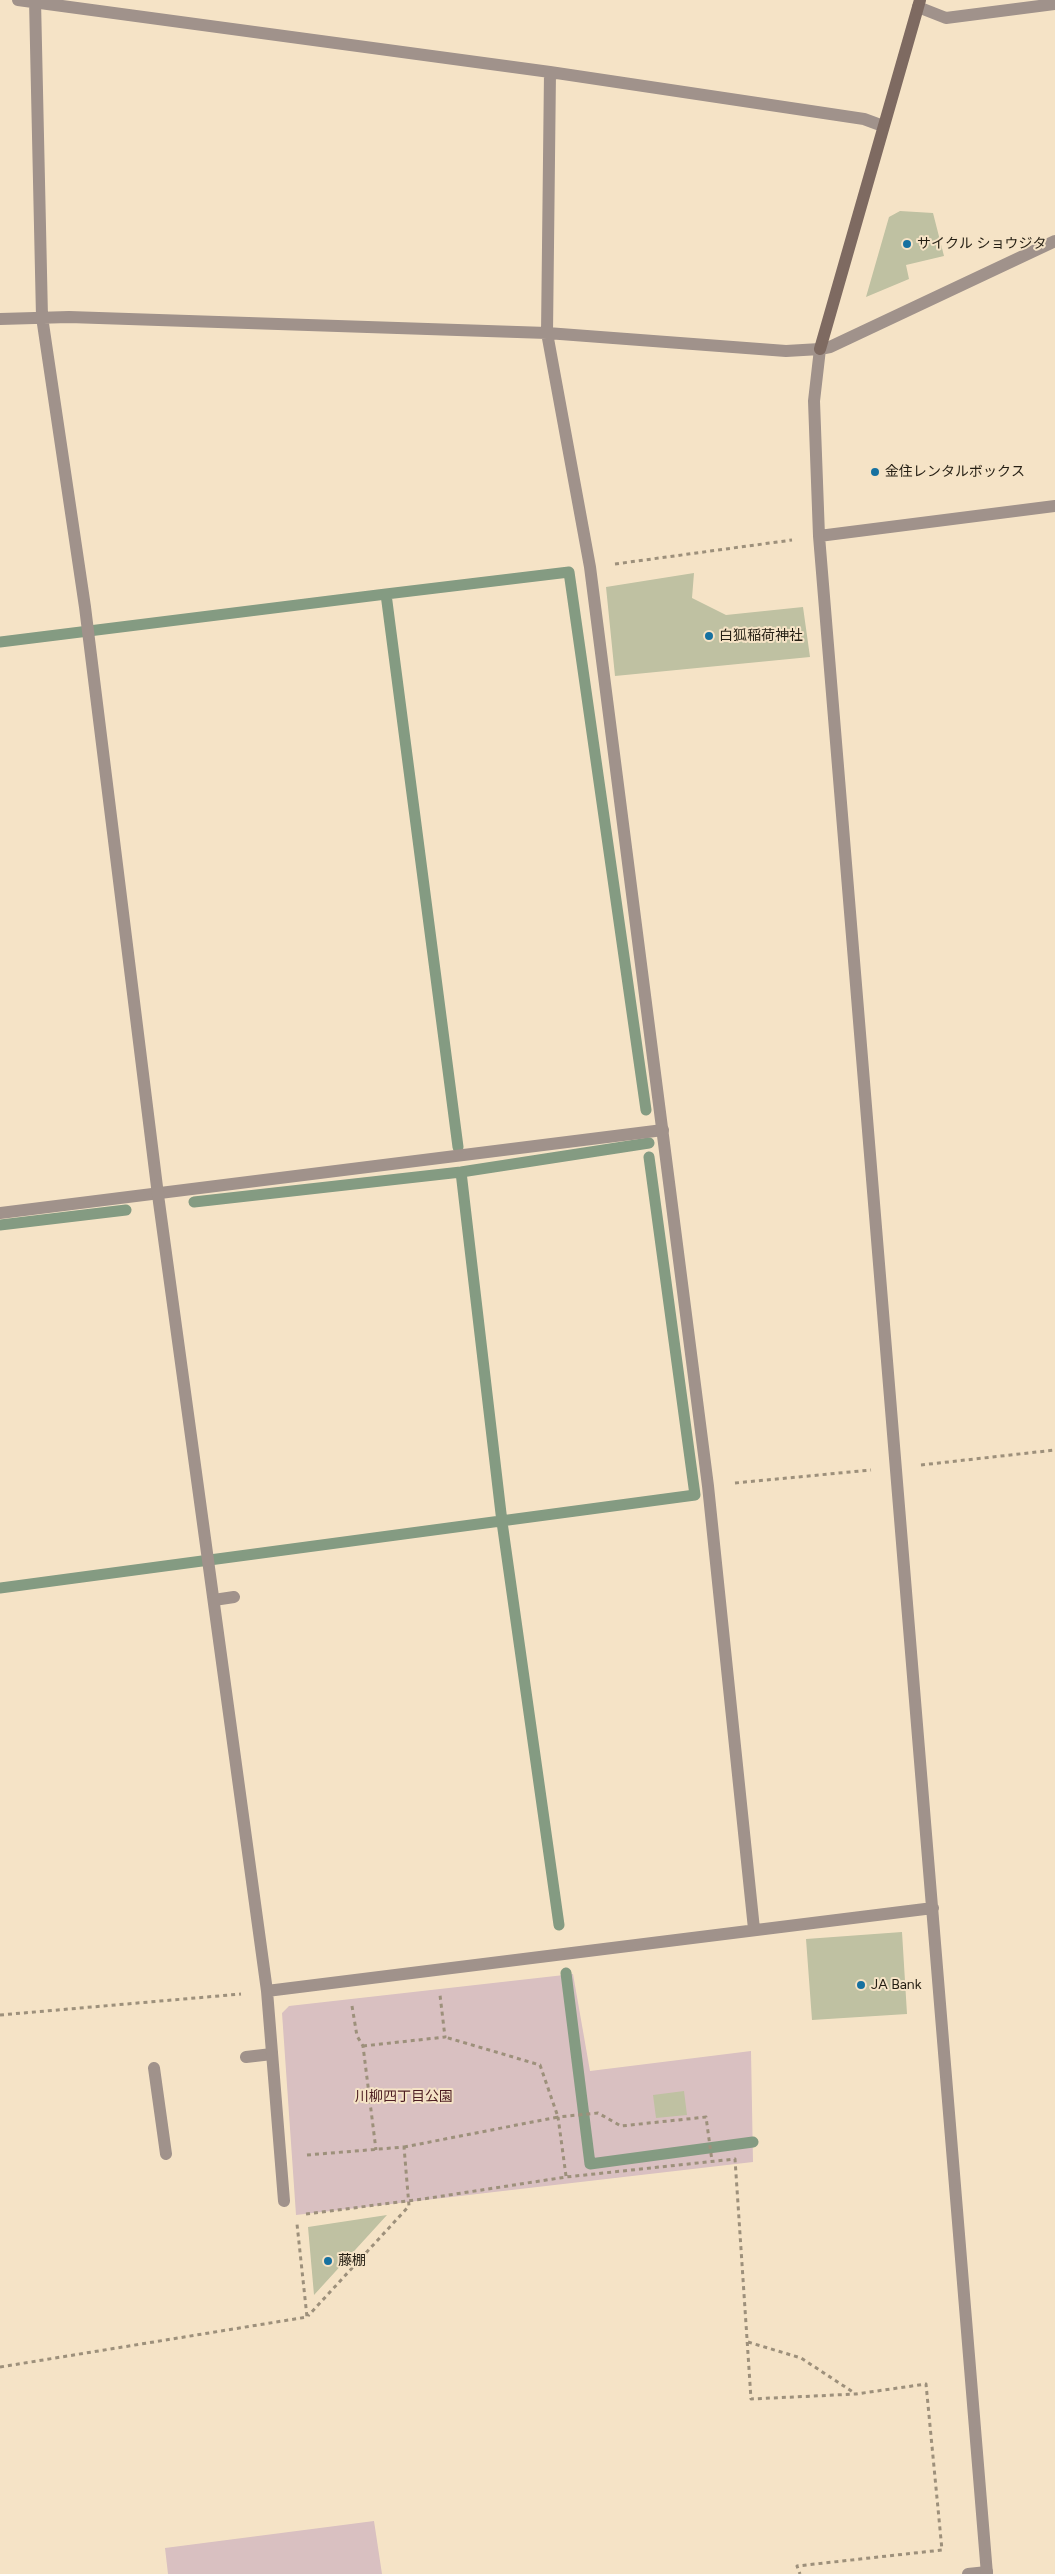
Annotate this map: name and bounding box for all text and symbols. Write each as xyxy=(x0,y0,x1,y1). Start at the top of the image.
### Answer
place label: サイクル ショウジタ xyxy=(917,236,1046,252)
marker: サイクル ショウジタ xyxy=(901,238,913,250)
place label: 金住レンタルボックス xyxy=(885,464,1025,480)
marker: 金住レンタルボックス xyxy=(869,466,881,478)
place label: 白狐稲荷神社 xyxy=(719,628,803,644)
marker: 白狐稲荷神社 xyxy=(703,630,715,642)
place label: JA Bank xyxy=(871,1977,921,1993)
marker: JA Bank xyxy=(855,1979,867,1991)
park label: 川柳四丁目公園 xyxy=(355,2089,453,2105)
place label: 藤棚 xyxy=(338,2253,366,2269)
marker: 藤棚 xyxy=(322,2255,334,2267)

